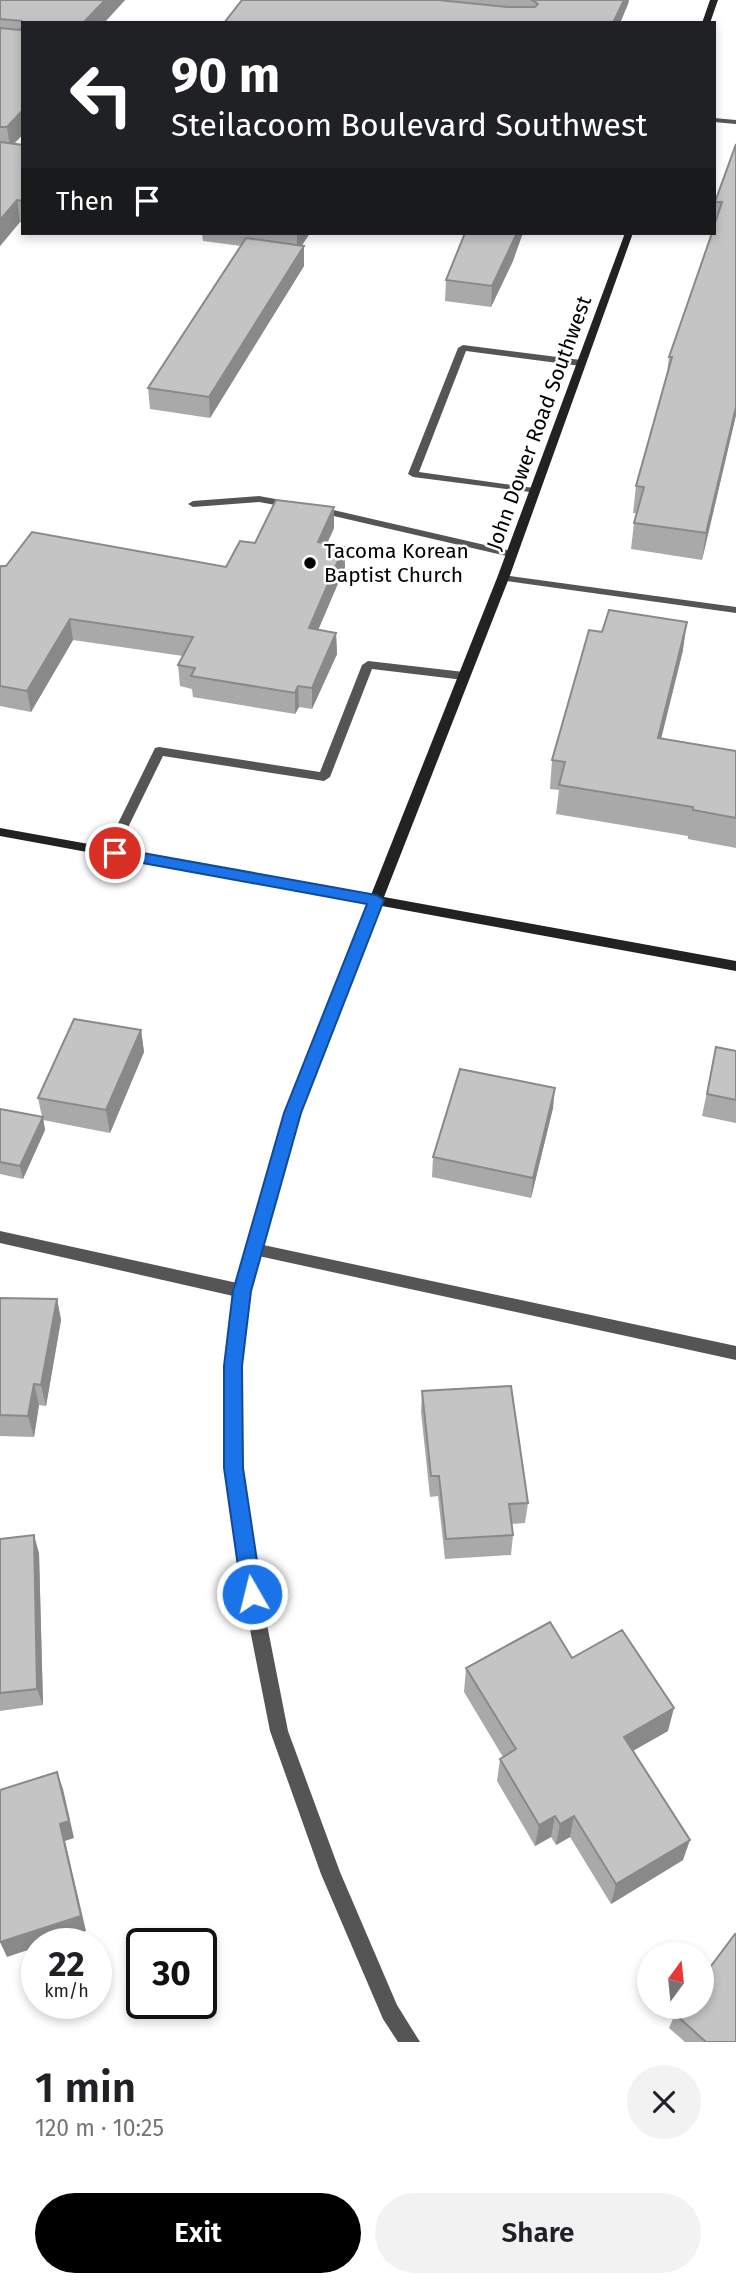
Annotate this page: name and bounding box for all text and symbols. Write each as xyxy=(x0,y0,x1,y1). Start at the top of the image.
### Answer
text: 90 m xyxy=(171,46,280,105)
icon: left xyxy=(56,49,147,140)
text: Steilacoom Boulevard Southwest xyxy=(171,106,647,144)
icon: arrive xyxy=(128,182,166,220)
text: Then xyxy=(56,186,114,217)
street label: John Dower Road Southwest xyxy=(481,292,597,554)
place label: Tacoma Korean Baptist Church xyxy=(324,538,469,588)
marker: Tacoma Korean Baptist Church xyxy=(302,555,318,571)
pin xyxy=(85,823,145,883)
icon: arrive xyxy=(96,834,134,872)
position arrow xyxy=(215,1557,289,1631)
speed limit sign: 30 xyxy=(126,1928,217,2019)
north arrow xyxy=(637,1942,714,2020)
map controls xyxy=(637,1942,714,2019)
text: 22 xyxy=(48,1943,85,1985)
text: km/h xyxy=(44,1980,89,2002)
text: 1 min xyxy=(35,2063,136,2113)
button: close xyxy=(627,2065,701,2139)
text: 120 m · 10:25 xyxy=(35,2114,164,2142)
button: Exit xyxy=(35,2193,361,2273)
button: Share xyxy=(375,2193,701,2273)

